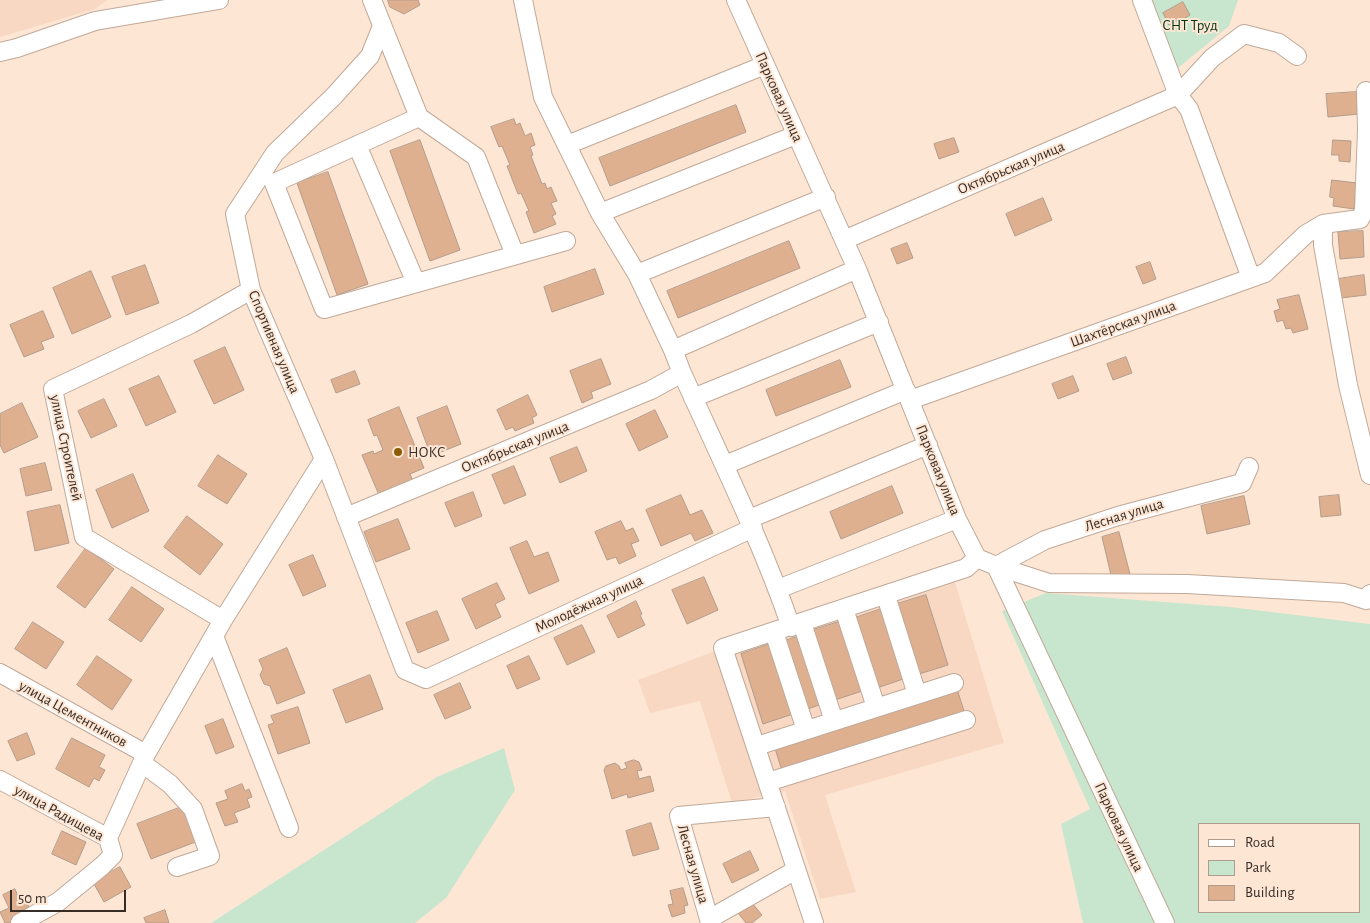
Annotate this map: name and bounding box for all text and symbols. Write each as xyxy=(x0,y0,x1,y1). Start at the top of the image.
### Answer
park label: СНТ Труд xyxy=(1162,16,1218,34)
street label: Парковая улица xyxy=(751,49,807,145)
street label: Октябрьская улица xyxy=(955,137,1067,199)
street label: Спортивная улица xyxy=(244,288,304,396)
street label: Шахтёрская улица xyxy=(1068,297,1178,351)
street label: улица Строителей xyxy=(46,393,86,503)
street label: Октябрьская улица xyxy=(458,417,572,477)
street label: Парковая улица xyxy=(912,422,964,518)
place label: НОКС xyxy=(408,443,445,461)
marker: НОКС xyxy=(392,446,404,458)
street label: Лесная улица xyxy=(1082,495,1166,535)
street label: Молодёжная улица xyxy=(532,571,646,637)
street label: улица Цементников xyxy=(16,677,130,751)
street label: Парковая улица xyxy=(1090,779,1148,875)
street label: улица Радищева xyxy=(11,781,107,845)
street label: Лесная улица xyxy=(673,822,713,906)
legend xyxy=(1198,823,1360,913)
text: Road xyxy=(1245,835,1275,850)
text: Park xyxy=(1245,860,1271,875)
scale bar xyxy=(12,880,129,912)
text: Building xyxy=(1245,885,1295,900)
text: 50 m xyxy=(18,891,47,906)

